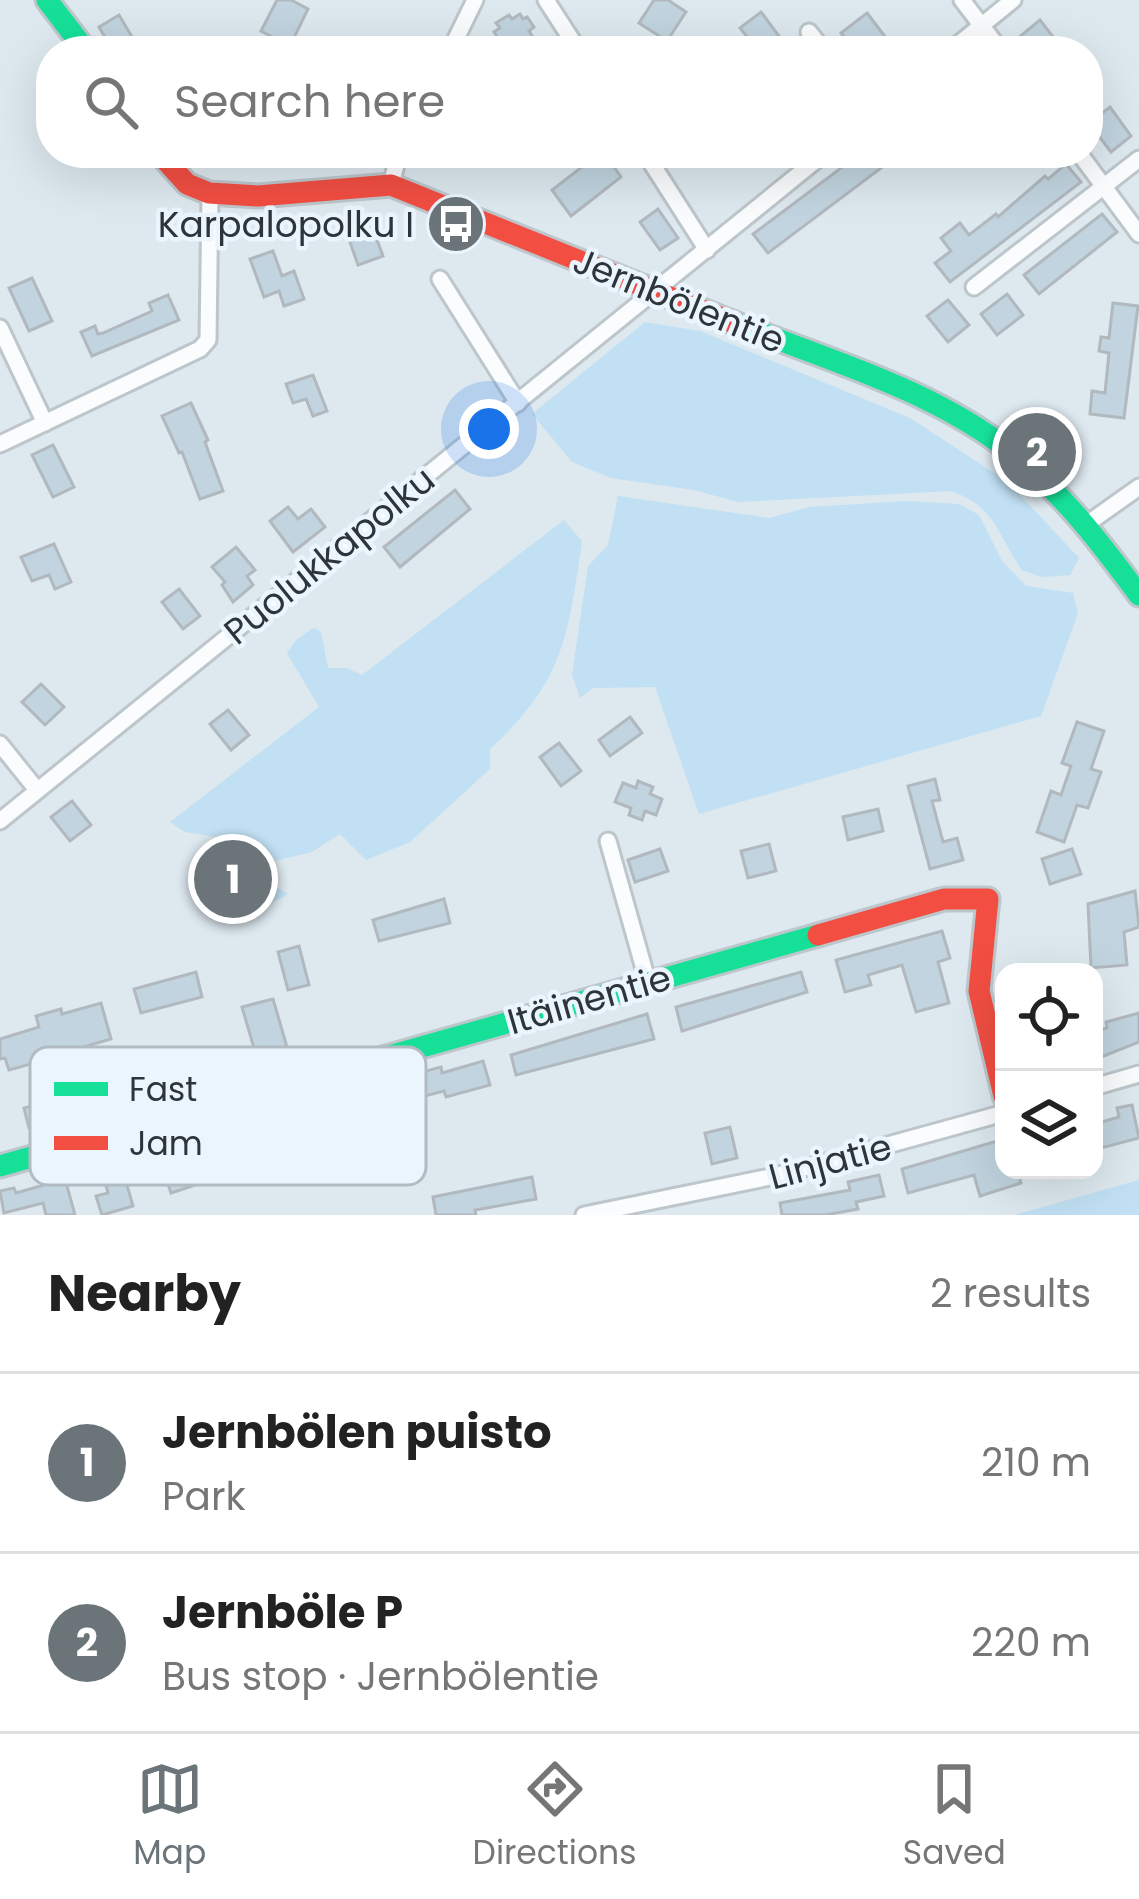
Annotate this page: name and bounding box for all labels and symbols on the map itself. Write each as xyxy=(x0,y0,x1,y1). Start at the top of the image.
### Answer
bus stop icon: Karpalopolku I xyxy=(425,193,487,255)
place label: Karpalopolku I xyxy=(158,199,414,250)
street label: Jernbölentie xyxy=(566,235,792,366)
your location xyxy=(459,399,519,459)
pin: 2 xyxy=(998,407,1076,497)
street label: Puolukkapolku xyxy=(213,454,446,656)
pin: 1 xyxy=(194,834,272,924)
street label: Itäinentie xyxy=(501,952,677,1047)
legend xyxy=(30,1047,426,1185)
text: Fast xyxy=(129,1066,197,1113)
text: Jam xyxy=(129,1120,203,1167)
street label: Linjatie xyxy=(763,1121,897,1202)

